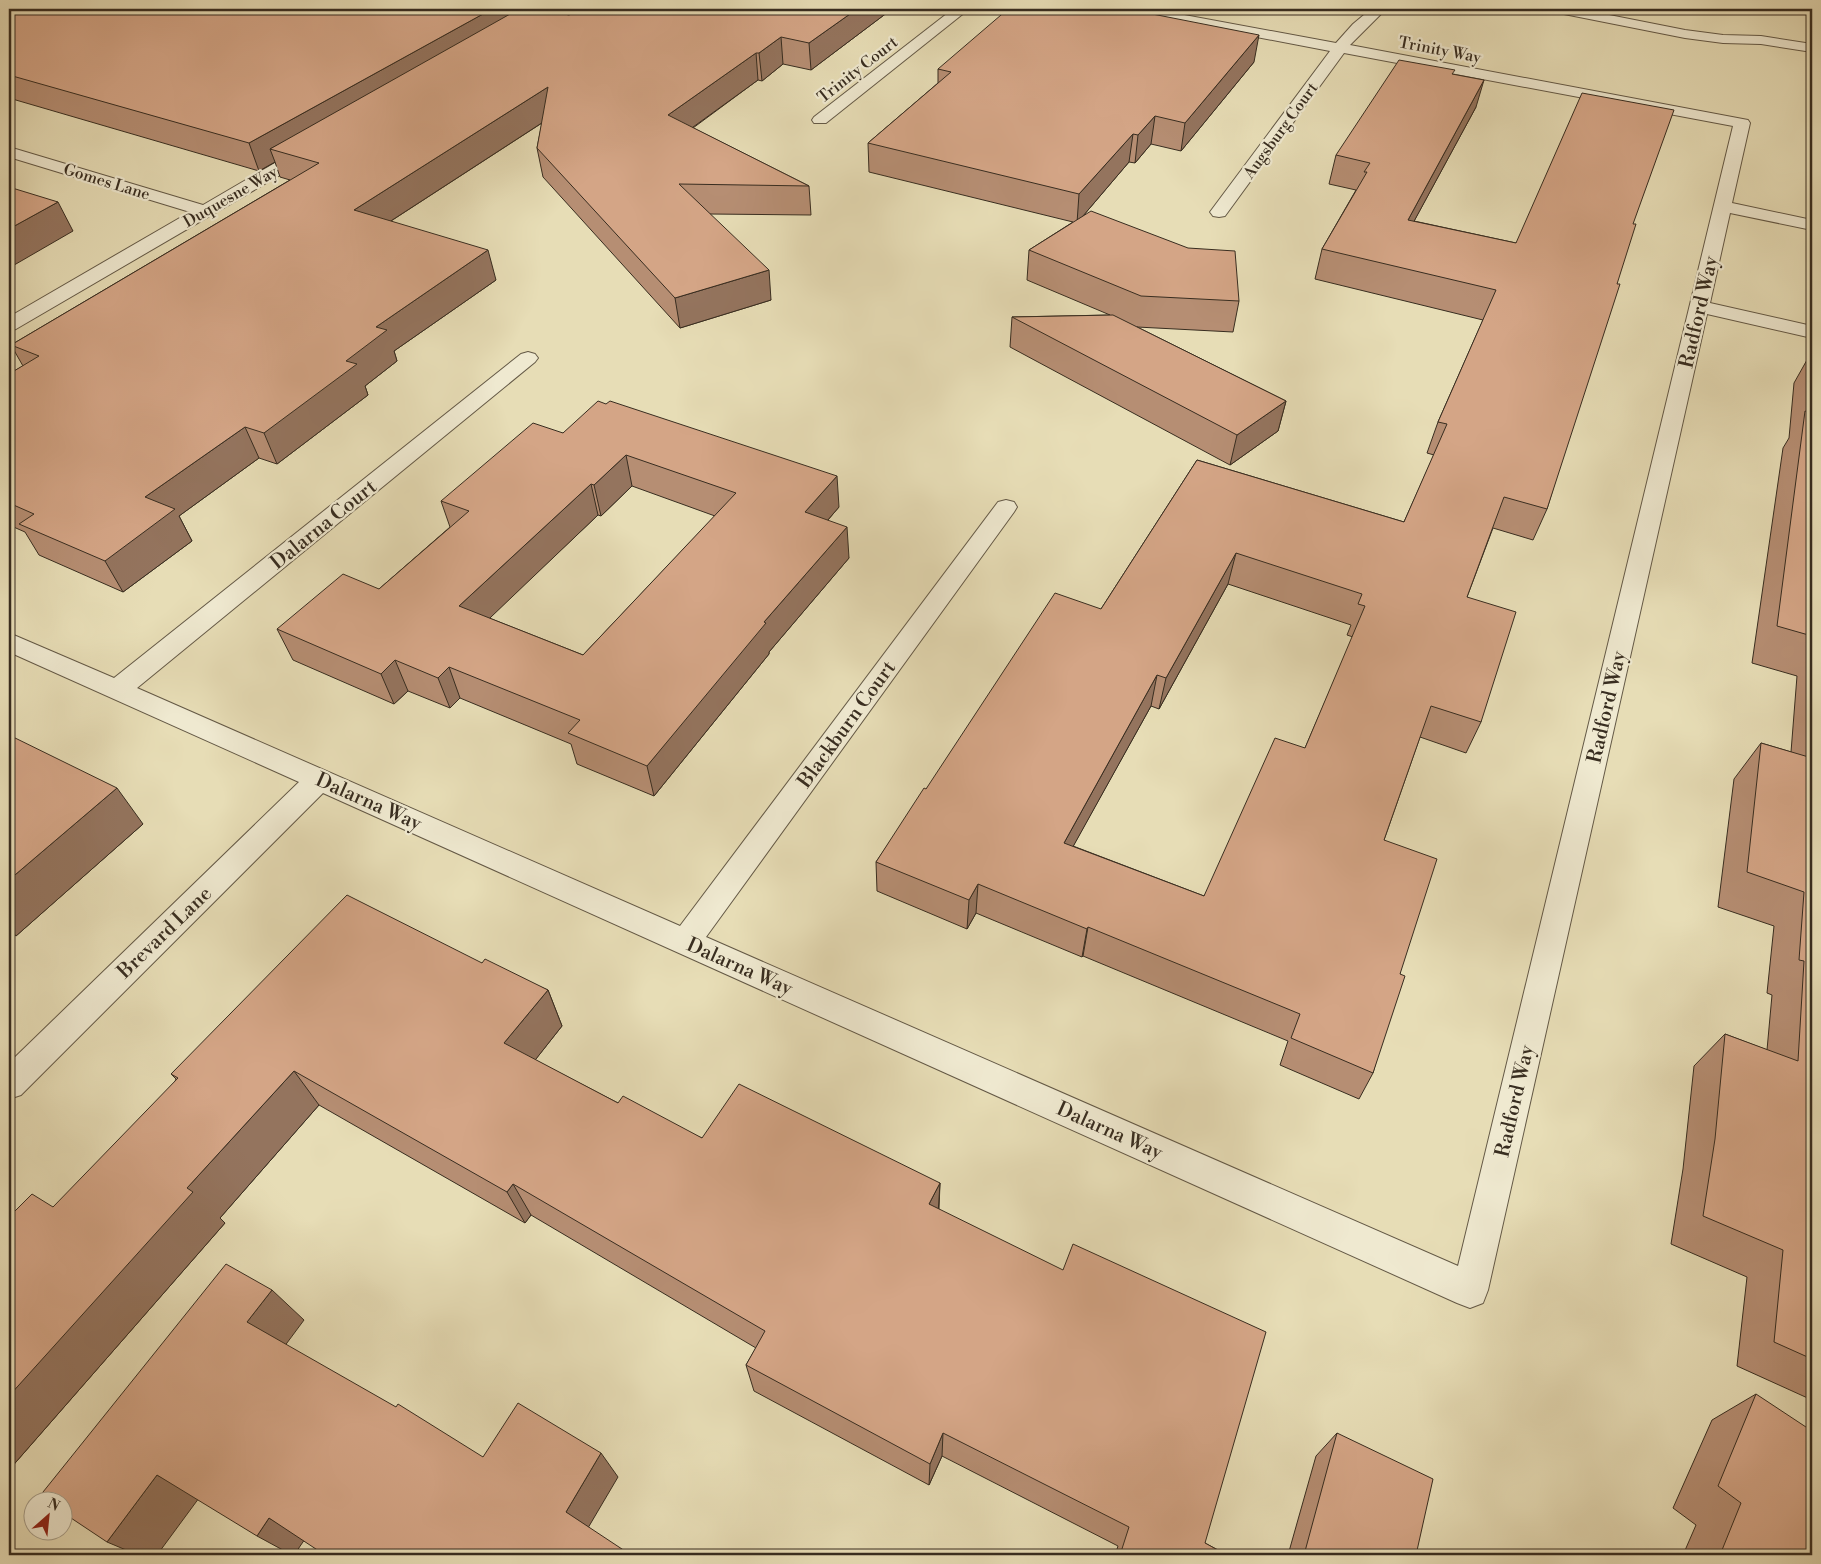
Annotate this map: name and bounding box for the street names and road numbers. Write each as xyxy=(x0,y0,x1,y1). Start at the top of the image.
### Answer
street label: Trinity Court xyxy=(813,32,902,107)
street label: Trinity Way xyxy=(1397,32,1483,68)
street label: Augsburg Court xyxy=(1239,78,1323,183)
street label: Gomes Lane xyxy=(61,159,152,205)
street label: Duquesne Way xyxy=(180,162,282,232)
street label: Radford Way xyxy=(1674,254,1725,371)
street label: Dalarna Court xyxy=(266,475,382,576)
street label: Radford Way xyxy=(1582,649,1633,766)
street label: Blackburn Court xyxy=(792,656,902,794)
street label: Dalarna Way xyxy=(312,768,426,837)
street label: Brevard Lane xyxy=(112,882,218,985)
street label: Dalarna Way xyxy=(683,933,797,1002)
street label: Radford Way xyxy=(1490,1043,1541,1160)
street label: Dalarna Way xyxy=(1053,1097,1167,1166)

